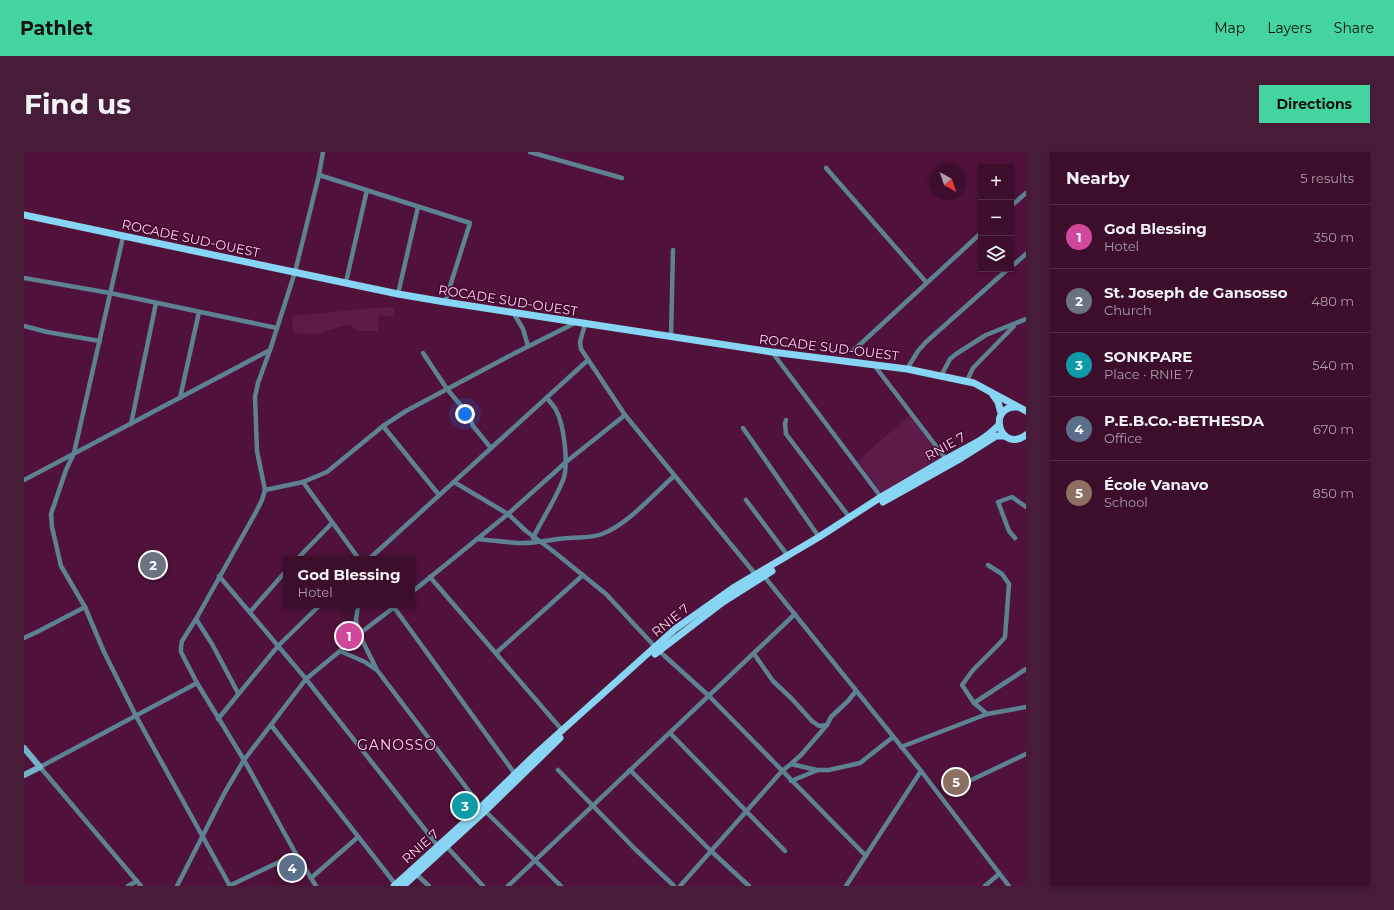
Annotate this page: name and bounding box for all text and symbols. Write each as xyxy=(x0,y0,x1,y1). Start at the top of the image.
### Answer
text: Pathlet xyxy=(20,17,93,40)
text: Map xyxy=(1214,19,1245,37)
text: Layers xyxy=(1267,19,1312,37)
text: Share xyxy=(1334,19,1374,37)
button: Directions xyxy=(1259,85,1370,123)
text: Find us xyxy=(24,87,131,121)
north arrow xyxy=(930,164,966,200)
map controls xyxy=(978,164,1014,272)
button: + xyxy=(978,164,1014,200)
text: Nearby xyxy=(1066,168,1130,188)
text: 5 results xyxy=(1300,170,1354,186)
button: − xyxy=(978,200,1014,236)
street label: ROCADE SUD-OUEST xyxy=(120,216,262,261)
text: God Blessing xyxy=(1104,219,1207,238)
text: 1 xyxy=(1076,229,1082,245)
text: 350 m xyxy=(1314,229,1354,245)
button: layers xyxy=(978,236,1014,272)
text: Hotel xyxy=(1104,238,1139,254)
street label: ROCADE SUD-OUEST xyxy=(437,281,579,319)
text: St. Joseph de Gansosso xyxy=(1104,283,1288,302)
text: 2 xyxy=(1075,293,1083,309)
text: 480 m xyxy=(1311,293,1354,309)
text: Church xyxy=(1104,302,1152,318)
street label: ROCADE SUD-OUEST xyxy=(758,330,900,364)
text: SONKPARE xyxy=(1104,347,1192,366)
text: 3 xyxy=(1075,357,1083,373)
text: 540 m xyxy=(1312,357,1354,373)
text: Place · RNIE 7 xyxy=(1104,366,1193,382)
your location xyxy=(455,404,475,424)
text: P.E.B.Co.-BETHESDA xyxy=(1104,411,1264,430)
text: 4 xyxy=(1075,421,1083,437)
text: 670 m xyxy=(1313,421,1354,437)
street label: RNIE 7 xyxy=(922,428,968,464)
text: Office xyxy=(1104,430,1142,446)
text: École Vanavo xyxy=(1104,475,1208,494)
text: 5 xyxy=(1075,485,1083,501)
text: 850 m xyxy=(1313,485,1354,501)
text: School xyxy=(1104,494,1148,510)
pin: 2 xyxy=(140,550,166,580)
popup xyxy=(283,556,415,608)
text: God Blessing xyxy=(298,565,400,584)
text: Hotel xyxy=(298,584,333,600)
street label: RNIE 7 xyxy=(648,600,692,640)
pin: 1 xyxy=(336,621,362,651)
district label: GANOSSO xyxy=(357,736,437,754)
pin: 5 xyxy=(943,767,969,797)
pin: 3 xyxy=(452,791,478,821)
street label: RNIE 7 xyxy=(398,825,442,867)
pin: 4 xyxy=(279,853,305,883)

